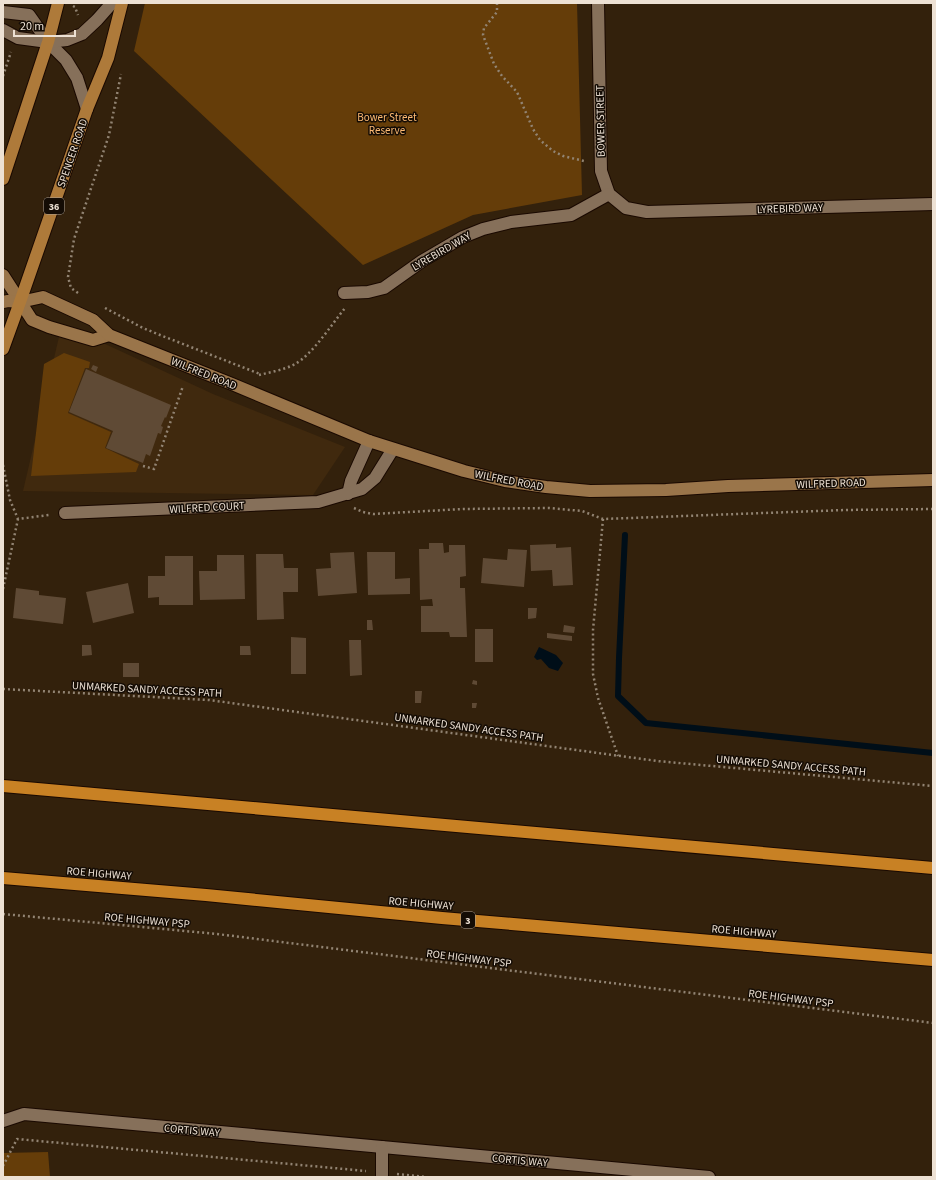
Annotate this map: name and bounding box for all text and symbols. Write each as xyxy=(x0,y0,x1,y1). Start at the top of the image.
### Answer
scale bar xyxy=(14,12,75,38)
text: 20 m xyxy=(20,18,44,35)
street label: BOWER STREET xyxy=(592,85,609,157)
park label: Bower Street Reserve xyxy=(357,110,417,138)
street label: SPENCER ROAD xyxy=(54,117,91,190)
road number: 36 xyxy=(44,198,64,214)
street label: LYREBIRD WAY xyxy=(757,200,824,217)
street label: LYREBIRD WAY xyxy=(409,228,474,274)
street label: WILFRED ROAD xyxy=(169,353,239,394)
street label: WILFRED ROAD xyxy=(473,466,545,495)
street label: WILFRED ROAD xyxy=(796,475,866,492)
street label: WILFRED COURT xyxy=(169,498,245,517)
street label: UNMARKED SANDY ACCESS PATH xyxy=(71,678,222,701)
street label: UNMARKED SANDY ACCESS PATH xyxy=(393,710,544,745)
street label: UNMARKED SANDY ACCESS PATH xyxy=(715,751,867,780)
street label: ROE HIGHWAY xyxy=(66,863,133,884)
street label: ROE HIGHWAY xyxy=(388,893,455,914)
street label: ROE HIGHWAY PSP xyxy=(104,909,190,932)
road number: 3 xyxy=(461,912,475,928)
street label: ROE HIGHWAY xyxy=(711,921,778,942)
street label: ROE HIGHWAY PSP xyxy=(425,946,512,971)
street label: ROE HIGHWAY PSP xyxy=(747,986,834,1011)
street label: CORTIS WAY xyxy=(163,1121,221,1140)
street label: CORTIS WAY xyxy=(491,1151,549,1170)

